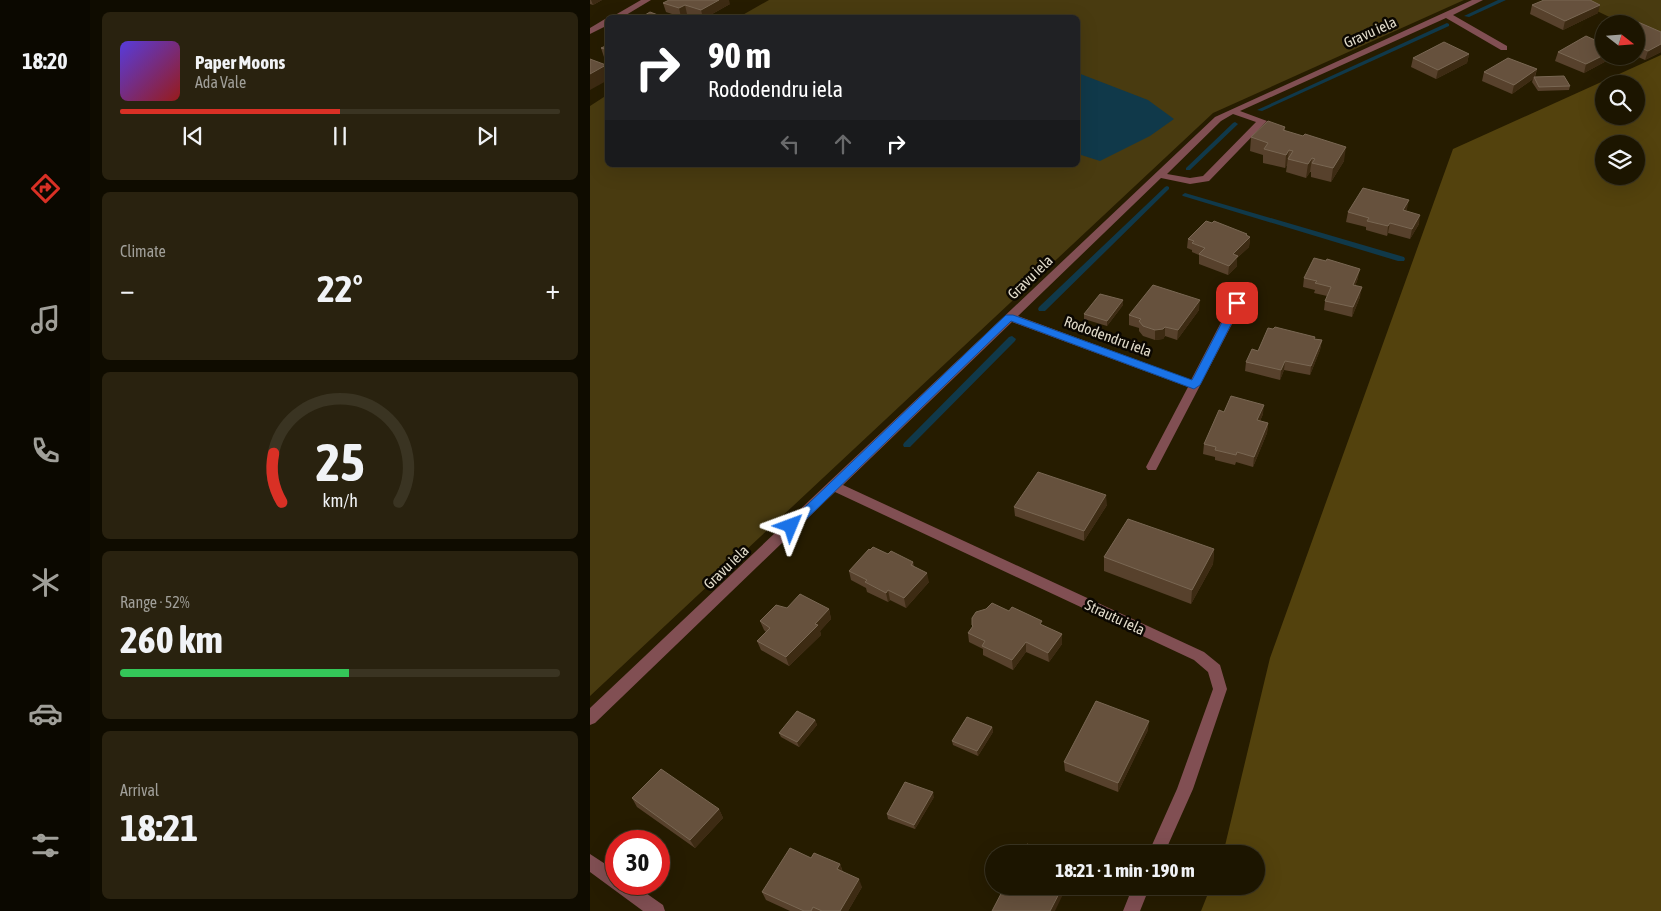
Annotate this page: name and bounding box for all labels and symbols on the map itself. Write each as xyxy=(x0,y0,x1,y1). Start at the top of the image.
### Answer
street label: Gravu iela xyxy=(1341,13,1399,51)
north arrow xyxy=(1595,15,1645,65)
street label: Gravu iela xyxy=(1004,252,1056,302)
pin xyxy=(1216,282,1258,324)
street label: Rododendru iela xyxy=(1062,312,1154,360)
position arrow xyxy=(764,499,816,551)
street label: Gravu iela xyxy=(700,542,752,592)
street label: Strautu iela xyxy=(1082,596,1148,638)
speed limit sign: 30 xyxy=(605,830,670,895)

